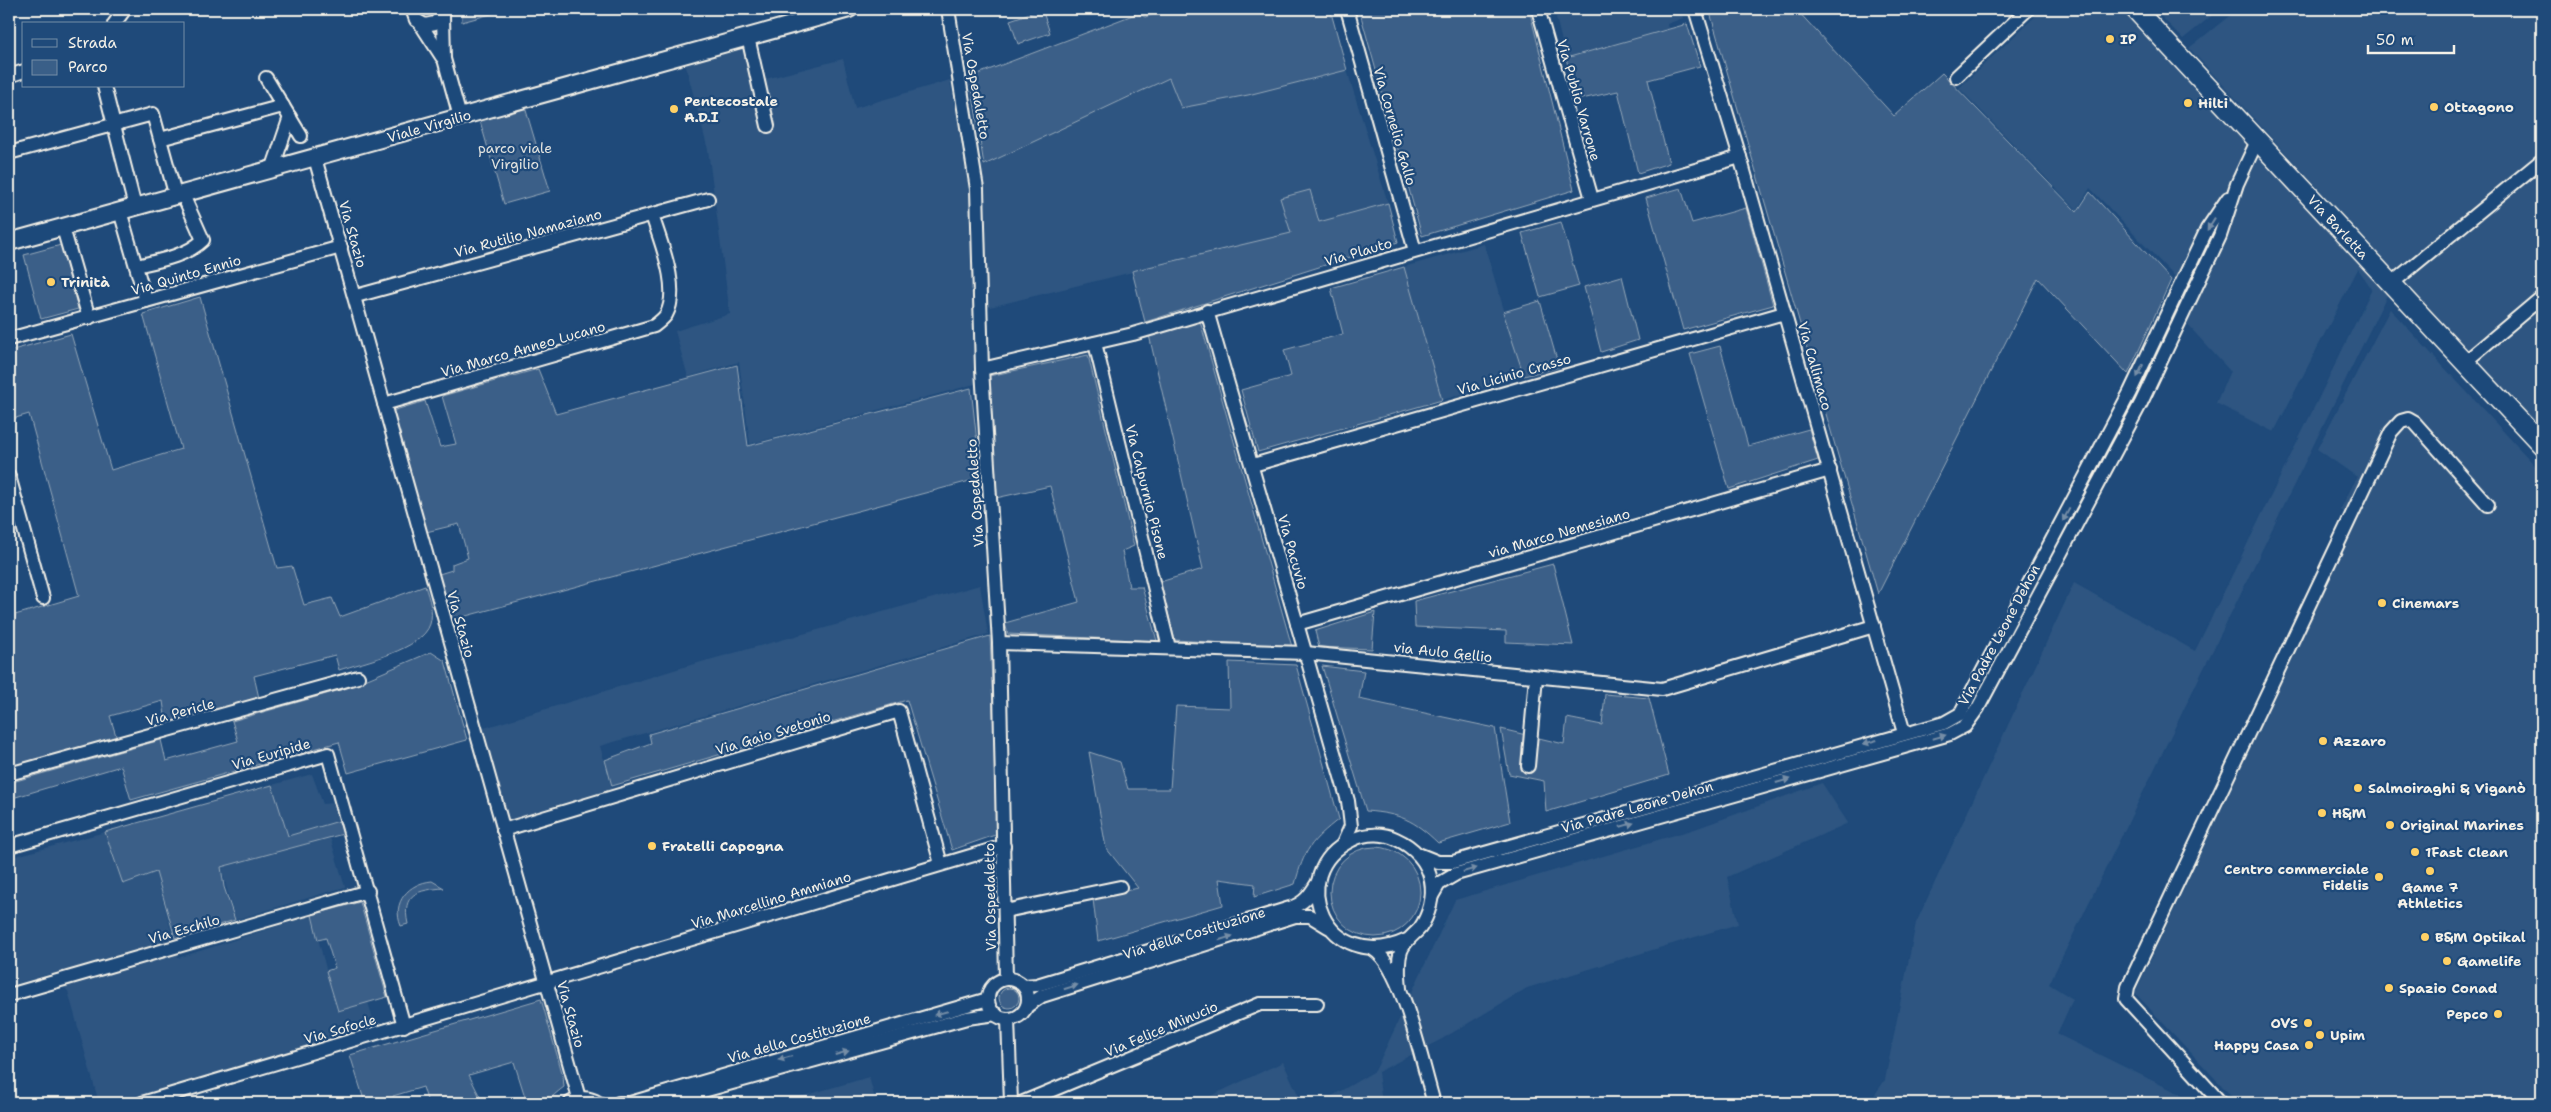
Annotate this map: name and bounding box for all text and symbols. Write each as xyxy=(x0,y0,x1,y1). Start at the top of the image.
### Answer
legend xyxy=(22,22,185,88)
scale bar xyxy=(2368,22,2455,54)
place label: IP xyxy=(2120,30,2137,48)
text: 50 m xyxy=(2376,30,2414,50)
street label: Via Ospedaletto xyxy=(958,31,994,141)
text: Strada xyxy=(68,33,117,53)
marker: IP xyxy=(2104,33,2116,45)
street label: Via Publio Varrone xyxy=(1553,37,1605,163)
text: Parco xyxy=(68,57,108,77)
street label: Via Cornelio Gallo xyxy=(1369,65,1421,187)
place label: Pentecostale A.D.I xyxy=(684,92,778,126)
place label: Hilti xyxy=(2198,94,2228,112)
marker: Hilti xyxy=(2182,97,2194,109)
place label: Ottagono xyxy=(2444,98,2514,116)
marker: Ottagono xyxy=(2428,101,2440,113)
marker: Pentecostale A.D.I xyxy=(668,103,680,115)
street label: Viale Virgilio xyxy=(385,105,473,147)
park label: parco viale Virgilio xyxy=(478,139,552,173)
street label: Via Barletta xyxy=(2304,191,2373,263)
street label: Via Stazio xyxy=(335,198,371,270)
street label: Via Rutilio Namaziano xyxy=(452,205,604,261)
one-way arrow xyxy=(2206,218,2215,231)
street label: Via Plauto xyxy=(1322,234,1394,270)
street label: Via Quinto Ennio xyxy=(129,251,243,299)
place label: Trinità xyxy=(61,273,110,291)
marker: Trinità xyxy=(45,276,57,288)
street label: Via Marco Anneo Lucano xyxy=(439,317,607,381)
street label: Via Callimaco xyxy=(1794,319,1836,413)
street label: Via Licinio Crasso xyxy=(1455,349,1573,399)
one-way arrow xyxy=(2136,364,2144,378)
street label: Via Calpurnio Pisone xyxy=(1121,423,1173,562)
street label: Via Ospedaletto xyxy=(962,438,988,548)
street label: via Marco Nemesiano xyxy=(1486,504,1632,562)
one-way arrow xyxy=(2062,508,2070,522)
street label: Via Pacuvio xyxy=(1274,512,1312,592)
street label: Via Padre Leone Dehon xyxy=(1954,561,2044,709)
street label: Via Stazio xyxy=(443,588,479,660)
place label: Cinemars xyxy=(2392,594,2459,612)
marker: Cinemars xyxy=(2376,597,2388,609)
street label: via Aulo Gellio xyxy=(1393,638,1493,666)
street label: Via Pericle xyxy=(144,694,216,730)
street label: Via Gaio Svetonio xyxy=(713,707,833,759)
one-way arrow xyxy=(1932,732,1947,740)
place label: Azzaro xyxy=(2333,732,2386,750)
street label: Via Euripide xyxy=(230,734,313,774)
marker: Azzaro xyxy=(2317,735,2329,747)
one-way arrow xyxy=(1863,739,1878,747)
street label: Via Padre Leone Dehon xyxy=(1559,777,1715,837)
one-way arrow xyxy=(1775,777,1790,785)
place label: Salmoiraghi & Viganò xyxy=(2368,779,2526,797)
marker: Salmoiraghi & Viganò xyxy=(2352,782,2364,794)
place label: H&M xyxy=(2332,804,2367,822)
marker: H&M xyxy=(2316,807,2328,819)
place label: Original Marines xyxy=(2400,816,2524,834)
marker: Original Marines xyxy=(2384,819,2396,831)
one-way arrow xyxy=(1619,821,1634,829)
place label: Fratelli Capogna xyxy=(662,837,784,855)
marker: Fratelli Capogna xyxy=(646,840,658,852)
street label: Via Ospedaletto xyxy=(980,843,1000,951)
place label: 1Fast Clean xyxy=(2425,843,2508,861)
marker: 1Fast Clean xyxy=(2409,846,2421,858)
place label: Centro commerciale Fidelis xyxy=(2224,860,2369,894)
one-way arrow xyxy=(1463,865,1478,873)
marker: Game 7 Athletics xyxy=(2424,865,2436,877)
street label: Via Marcellino Ammiano xyxy=(689,867,853,933)
marker: Centro commerciale Fidelis xyxy=(2373,871,2385,883)
place label: Game 7 Athletics xyxy=(2397,878,2463,912)
street label: Via della Costituzione xyxy=(1120,903,1268,963)
street label: Via Eschilo xyxy=(146,910,222,948)
place label: B&M Optikal xyxy=(2435,928,2526,946)
marker: B&M Optikal xyxy=(2419,931,2431,943)
one-way arrow xyxy=(1218,934,1233,942)
place label: Gamelife xyxy=(2457,952,2521,970)
marker: Gamelife xyxy=(2441,955,2453,967)
street label: Via Stazio xyxy=(553,978,589,1050)
place label: Spazio Conad xyxy=(2399,979,2498,997)
one-way arrow xyxy=(1063,982,1078,990)
marker: Spazio Conad xyxy=(2383,982,2395,994)
street label: Via Felice Minucio xyxy=(1102,997,1220,1061)
place label: Pepco xyxy=(2446,1005,2488,1023)
marker: Pepco xyxy=(2492,1008,2504,1020)
street label: Via della Costituzione xyxy=(725,1009,873,1067)
street label: Via Sofocle xyxy=(302,1010,378,1048)
one-way arrow xyxy=(934,1010,949,1018)
place label: OVS xyxy=(2270,1014,2298,1032)
marker: OVS xyxy=(2302,1017,2314,1029)
place label: Upim xyxy=(2330,1026,2365,1044)
marker: Upim xyxy=(2314,1029,2326,1041)
place label: Happy Casa xyxy=(2214,1036,2299,1054)
marker: Happy Casa xyxy=(2303,1039,2315,1051)
one-way arrow xyxy=(835,1048,850,1056)
one-way arrow xyxy=(777,1054,793,1062)

